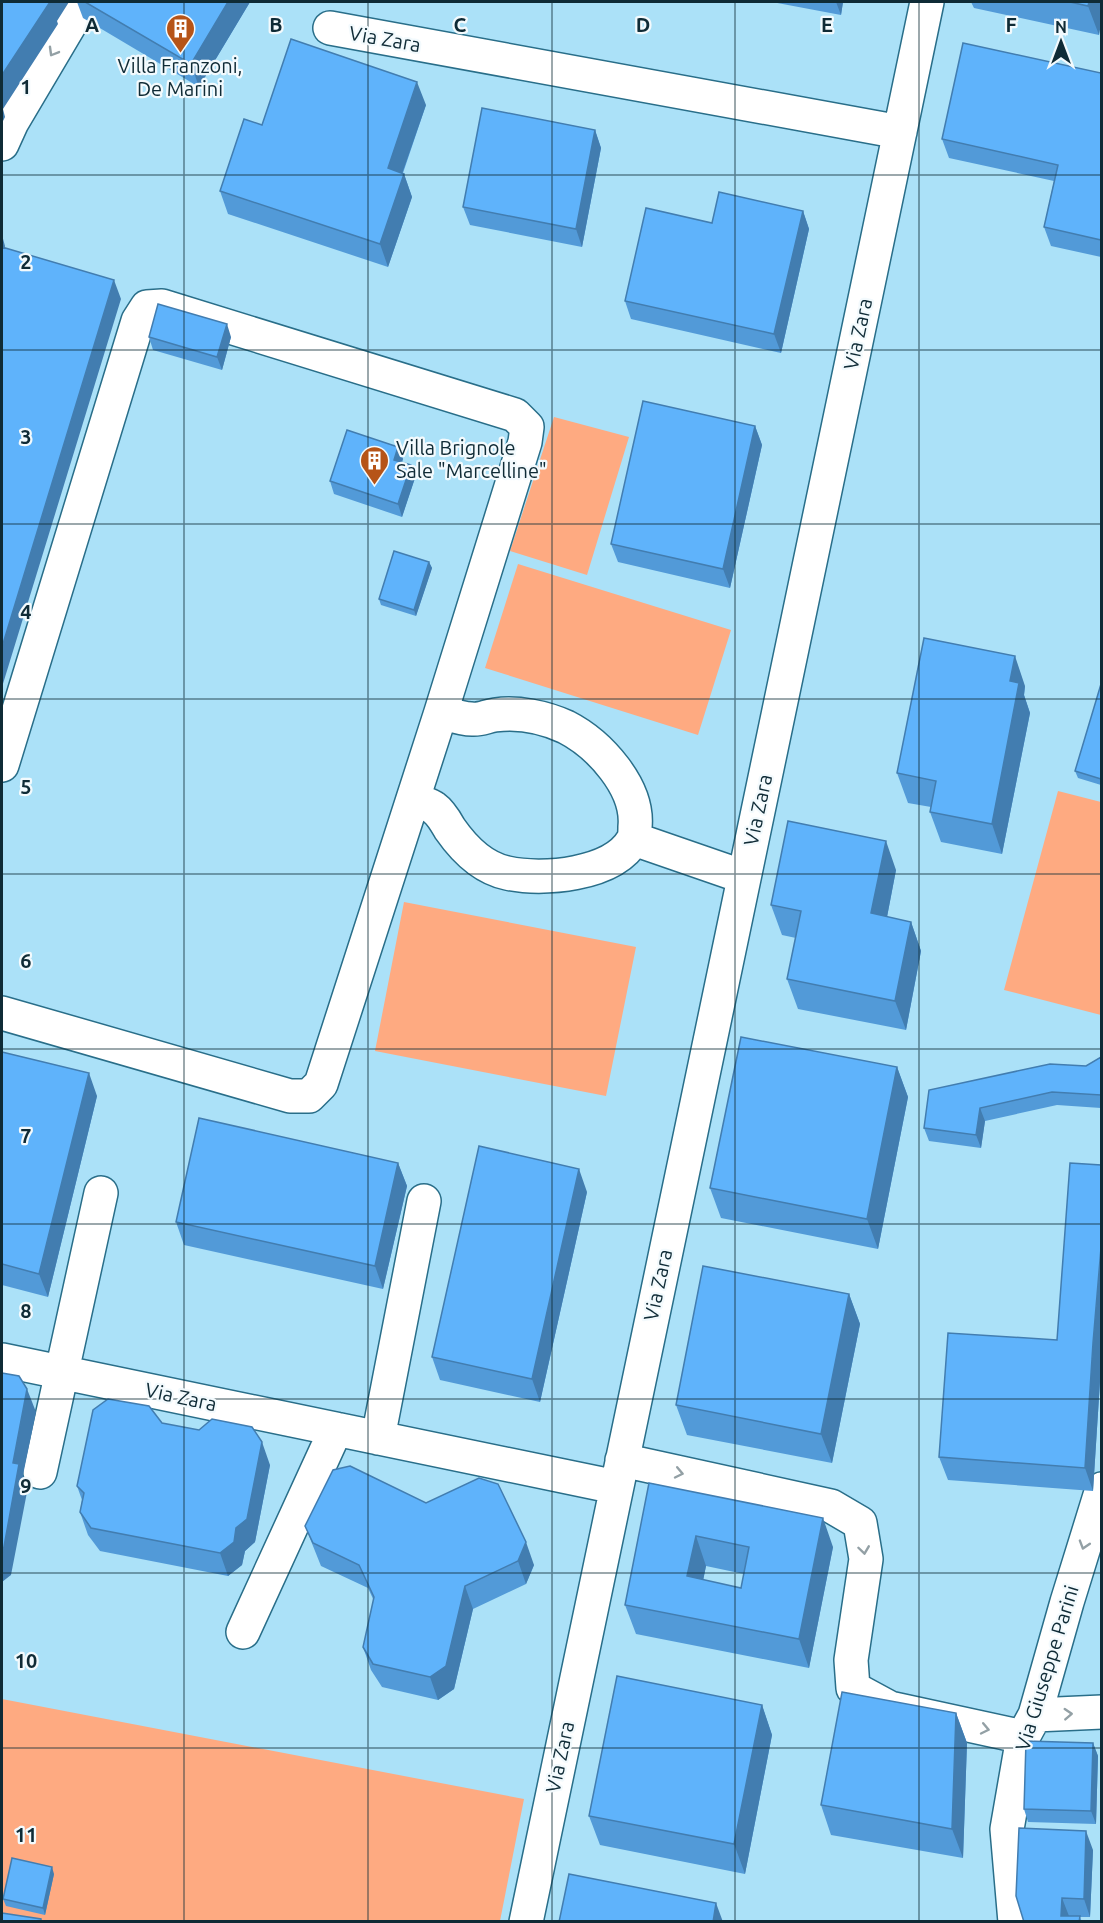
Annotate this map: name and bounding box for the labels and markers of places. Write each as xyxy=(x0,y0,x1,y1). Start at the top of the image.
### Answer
building icon: Villa Franzoni, De Marini xyxy=(164,12,196,54)
place label: Villa Franzoni, De Marini xyxy=(118,54,242,100)
place label: Villa Brignole Sale "Marcelline" xyxy=(396,436,547,482)
building icon: Villa Brignole Sale "Marcelline" xyxy=(359,444,391,486)

